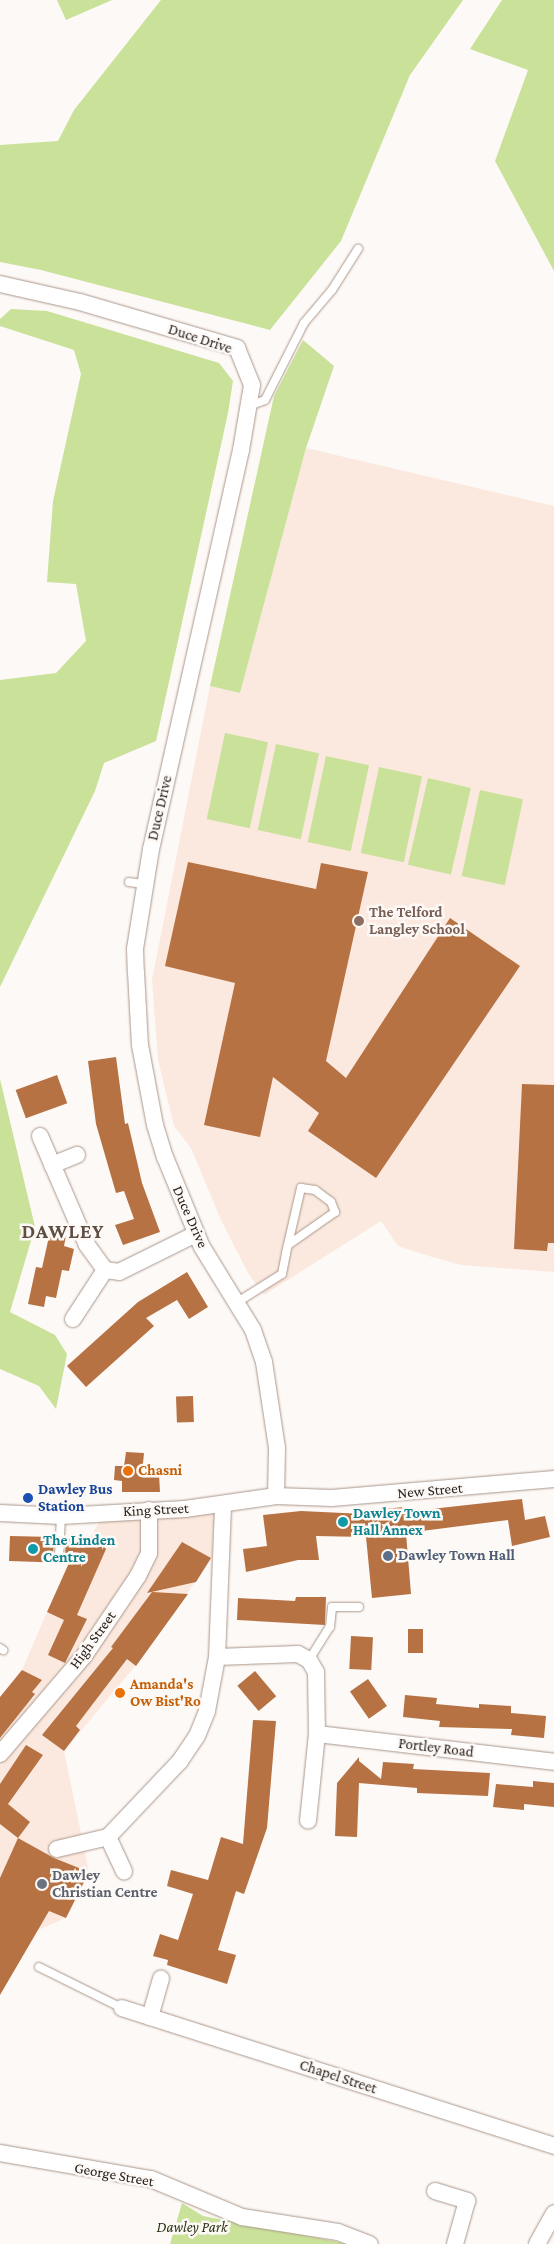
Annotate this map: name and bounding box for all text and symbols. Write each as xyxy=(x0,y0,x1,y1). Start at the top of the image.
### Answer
street label: Duce Drive xyxy=(166,320,234,358)
street label: Duce Drive xyxy=(144,774,176,842)
place label: The Telford Langley School xyxy=(369,903,465,938)
marker: The Telford Langley School xyxy=(353,915,365,927)
street label: Duce Drive xyxy=(168,1183,212,1251)
district label: DAWLEY xyxy=(21,1219,105,1243)
place label: Chasni xyxy=(138,1462,182,1480)
marker: Chasni xyxy=(122,1465,134,1477)
street label: New Street xyxy=(397,1479,463,1503)
place label: Dawley Bus Station xyxy=(38,1480,112,1515)
marker: Dawley Bus Station xyxy=(22,1492,34,1504)
street label: King Street xyxy=(123,1499,189,1521)
place label: Dawley Town Hall Annex xyxy=(353,1504,441,1539)
marker: Dawley Town Hall Annex xyxy=(337,1516,349,1528)
place label: The Linden Centre xyxy=(43,1531,115,1566)
marker: The Linden Centre xyxy=(27,1543,39,1555)
place label: Dawley Town Hall xyxy=(398,1547,515,1565)
marker: Dawley Town Hall xyxy=(382,1550,394,1562)
street label: High Street xyxy=(66,1608,120,1672)
place label: Amanda's Ow Bist'Ro xyxy=(130,1675,201,1710)
marker: Amanda's Ow Bist'Ro xyxy=(114,1687,126,1699)
street label: Portley Road xyxy=(397,1734,475,1762)
place label: Dawley Christian Centre xyxy=(52,1866,157,1901)
marker: Dawley Christian Centre xyxy=(36,1878,48,1890)
street label: Chapel Street xyxy=(297,2056,379,2098)
street label: George Street xyxy=(73,2159,155,2191)
park label: Dawley Park xyxy=(156,2219,228,2237)

